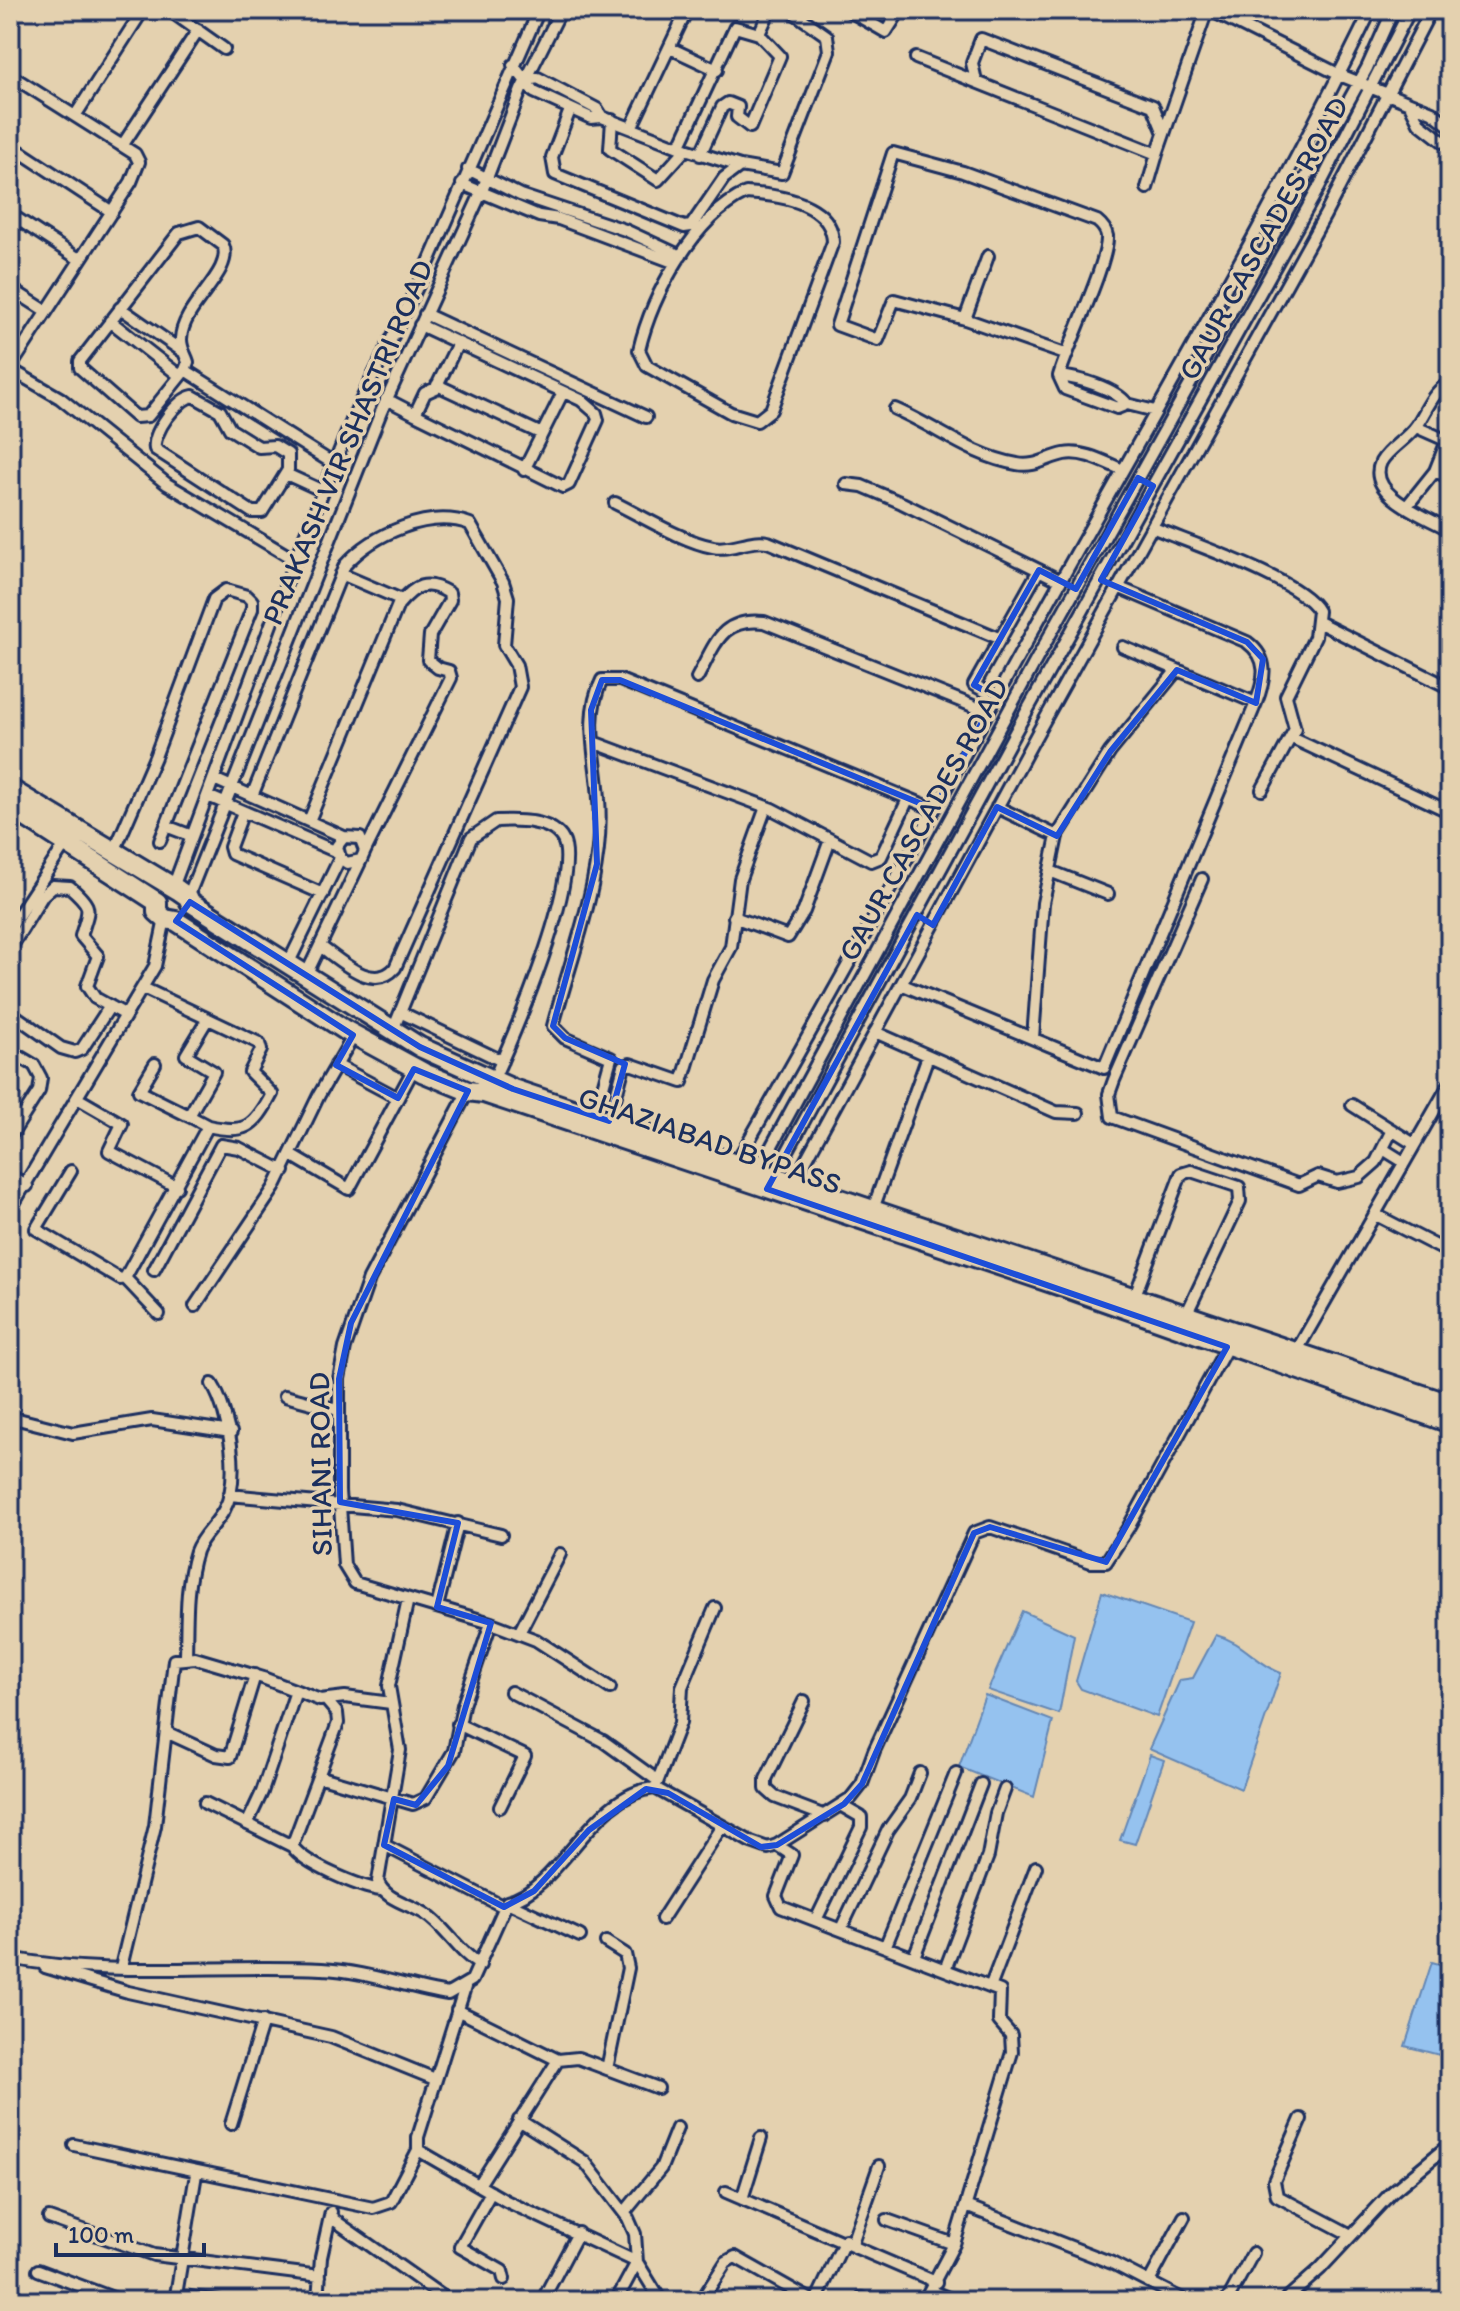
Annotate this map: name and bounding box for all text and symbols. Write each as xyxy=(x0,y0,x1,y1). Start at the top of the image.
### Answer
street label: GAUR CASCADES ROAD xyxy=(1170,90,1356,386)
street label: PRAKASH VIR SHASTRI ROAD xyxy=(253,254,441,630)
street label: GAUR CASCADES ROAD xyxy=(830,671,1016,967)
street label: GHAZIABAD BYPASS xyxy=(574,1078,846,1202)
street label: SIHANI ROAD xyxy=(300,1372,340,1556)
scale bar xyxy=(56,2207,204,2257)
text: 100 m xyxy=(68,2220,134,2249)

